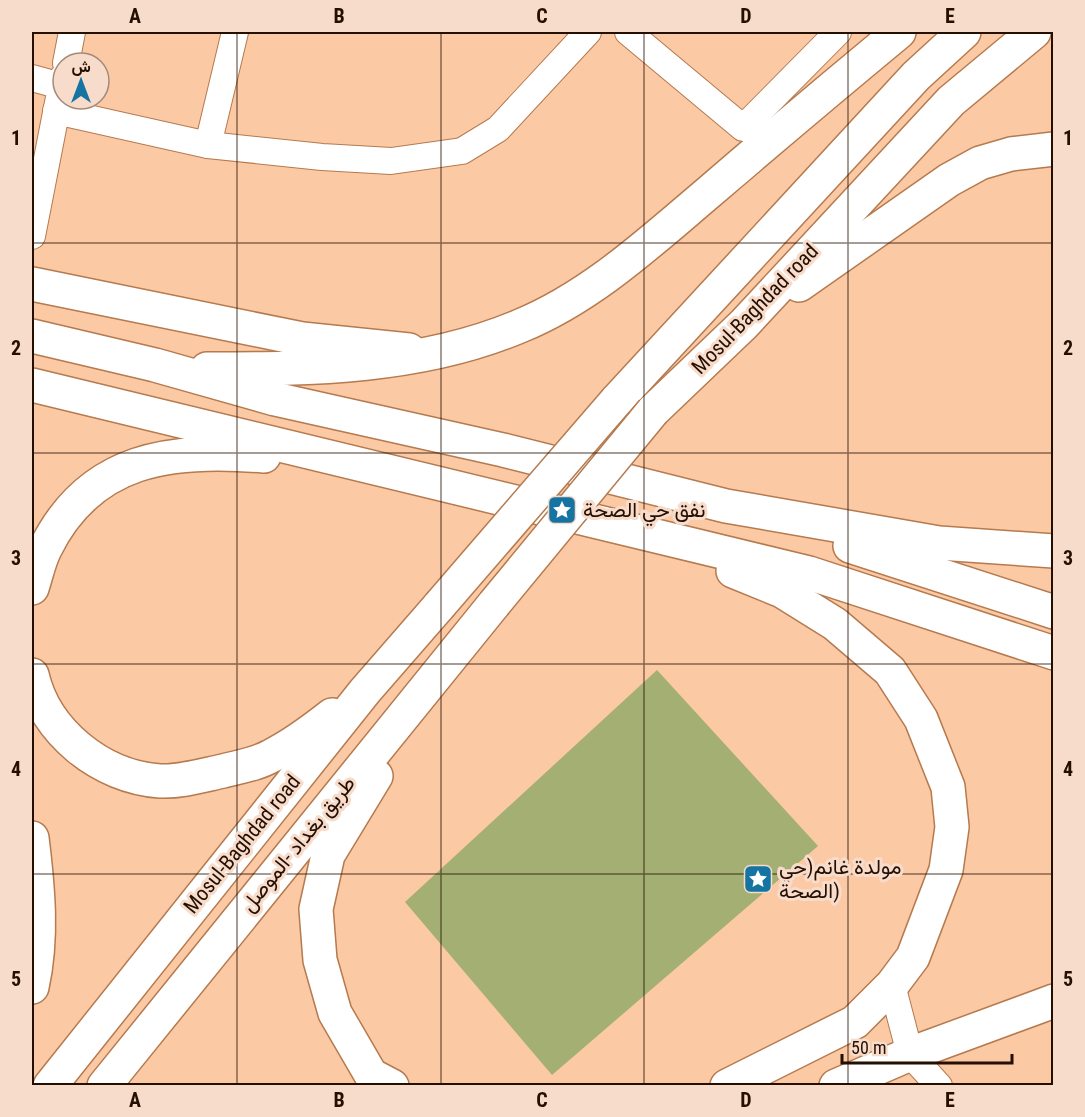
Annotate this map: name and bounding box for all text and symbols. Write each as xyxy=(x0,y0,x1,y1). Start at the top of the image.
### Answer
text: A xyxy=(129,4,141,28)
text: B xyxy=(333,4,345,28)
text: C xyxy=(536,4,548,28)
text: D xyxy=(740,4,752,28)
text: E xyxy=(945,4,955,28)
north arrow xyxy=(51,51,111,111)
text: ش xyxy=(71,57,91,76)
text: 1 xyxy=(11,126,21,150)
text: 1 xyxy=(1063,126,1073,150)
street label: Mosul-Baghdad road xyxy=(687,239,823,379)
text: 2 xyxy=(11,336,21,360)
text: 2 xyxy=(1063,336,1073,360)
place icon: نفق حي الصحة xyxy=(546,494,578,526)
place label: نفق حي الصحة xyxy=(583,498,705,527)
text: 3 xyxy=(11,546,21,570)
text: 3 xyxy=(1063,546,1073,570)
text: 4 xyxy=(11,757,21,781)
text: 4 xyxy=(1063,757,1073,781)
street label: Mosul-Baghdad road xyxy=(179,770,305,918)
street label: طريق بغداد -الموصل xyxy=(236,771,361,917)
place label: مولدة غانم(حي الصحة) xyxy=(779,855,902,903)
place icon: مولدة غانم(حي الصحة) xyxy=(742,863,774,895)
text: 5 xyxy=(11,967,21,991)
text: 5 xyxy=(1063,967,1073,991)
scale bar xyxy=(842,1027,1012,1065)
text: 50 m xyxy=(851,1037,886,1058)
text: A xyxy=(129,1088,141,1112)
text: B xyxy=(333,1088,345,1112)
text: C xyxy=(536,1088,548,1112)
text: D xyxy=(740,1088,752,1112)
text: E xyxy=(945,1088,955,1112)

